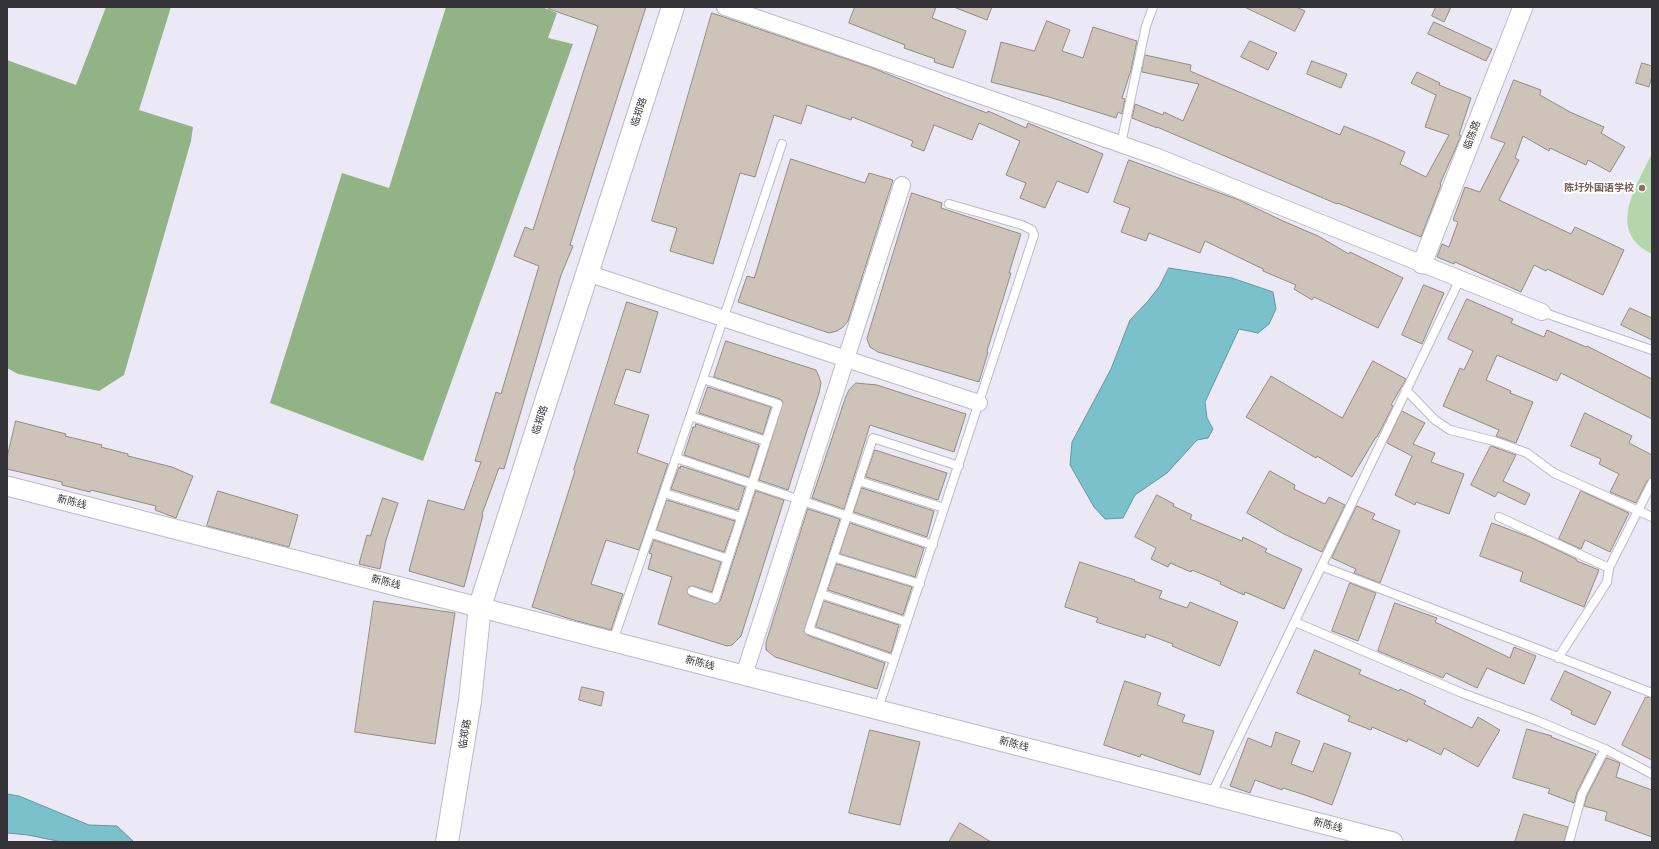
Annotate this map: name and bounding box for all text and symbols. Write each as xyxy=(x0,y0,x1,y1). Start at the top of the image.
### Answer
street label: 临郑路 xyxy=(629,96,649,128)
street label: 临陈路 xyxy=(1461,119,1483,151)
place label: 陈圩外国语学校 xyxy=(1564,182,1634,194)
marker: 陈圩外国语学校 xyxy=(1637,183,1647,193)
street label: 临郑路 xyxy=(530,404,550,436)
street label: 新陈线 xyxy=(56,493,88,511)
street label: 新陈线 xyxy=(370,573,402,591)
street label: 新陈线 xyxy=(684,654,716,672)
street label: 临郑路 xyxy=(457,718,473,750)
street label: 新陈线 xyxy=(998,734,1030,754)
street label: 新陈线 xyxy=(1312,816,1344,834)

